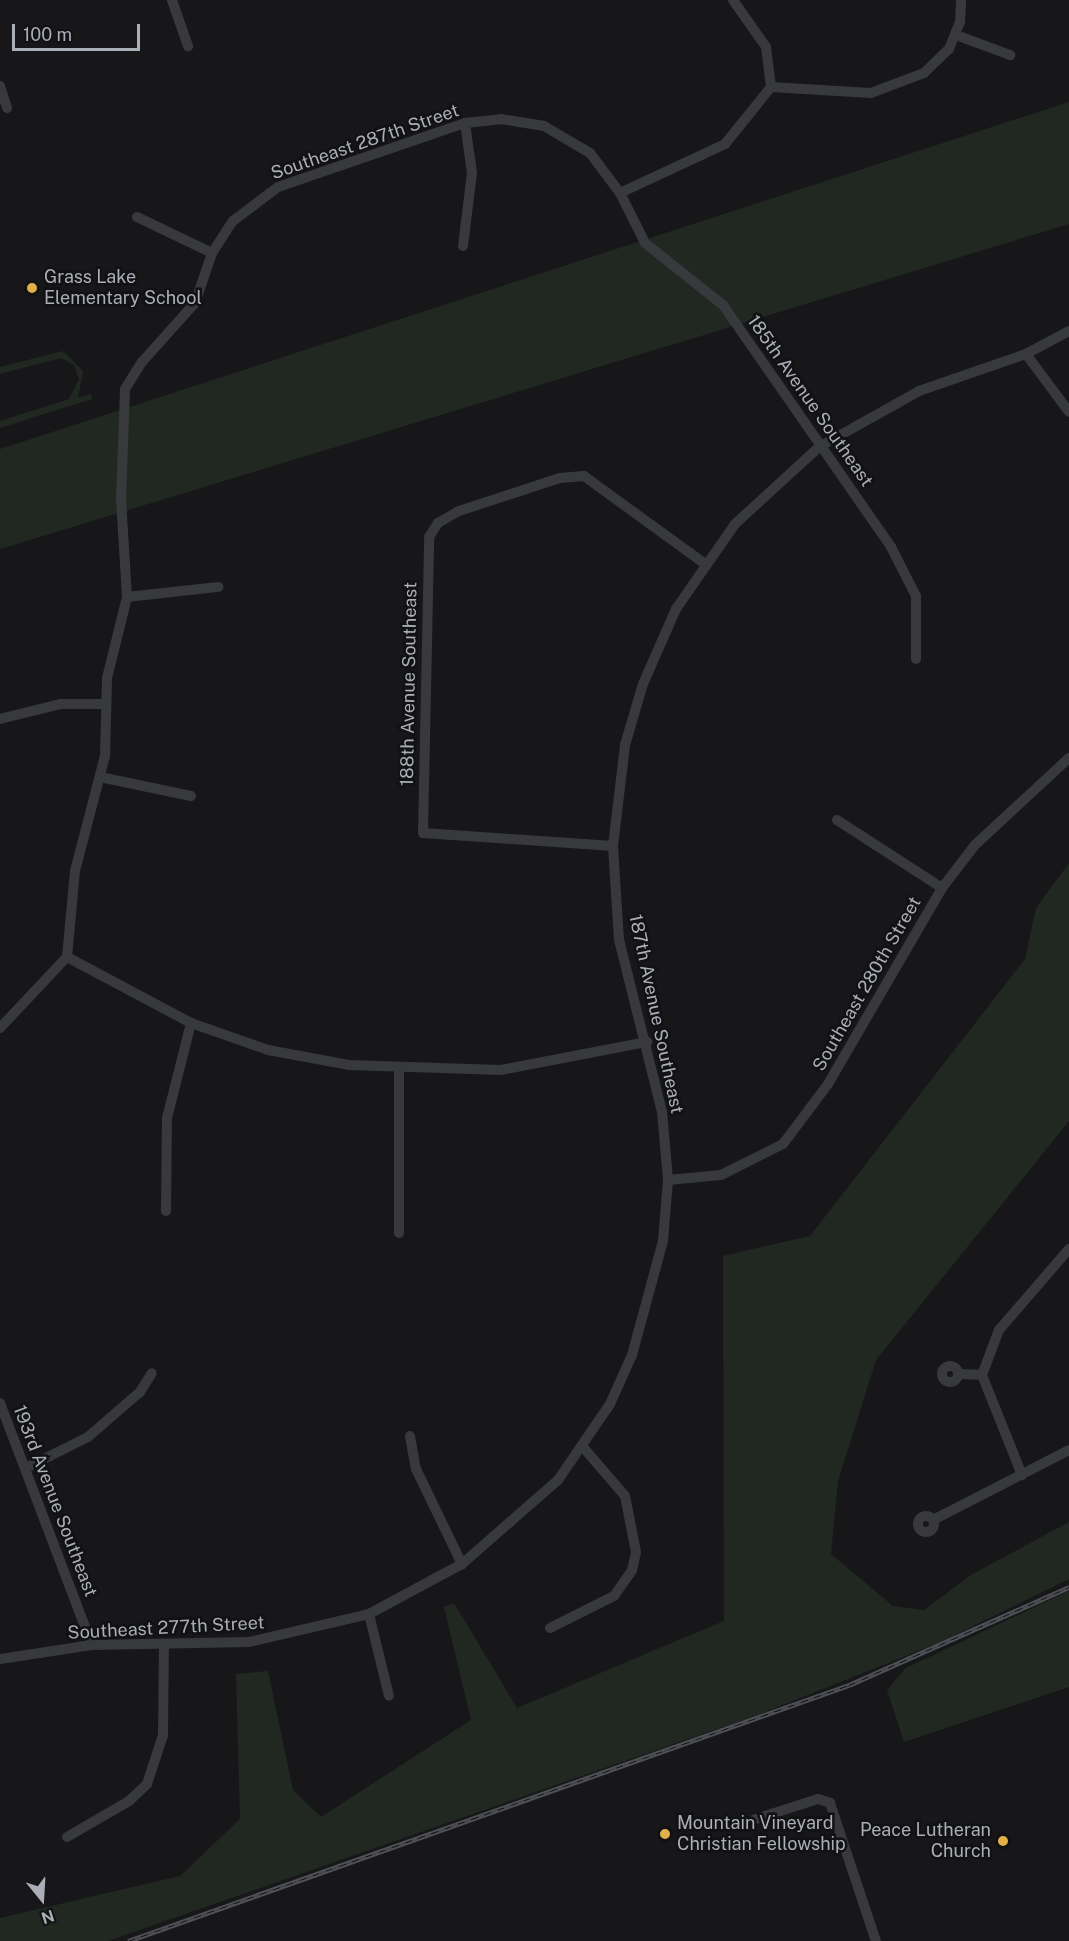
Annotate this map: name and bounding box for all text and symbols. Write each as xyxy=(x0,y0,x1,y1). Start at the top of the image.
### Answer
scale bar xyxy=(15,12,142,50)
text: 100 m xyxy=(23,24,72,45)
street label: Southeast 287th Street xyxy=(268,100,462,184)
place label: Grass Lake Elementary School xyxy=(44,267,202,310)
marker: Grass Lake Elementary School xyxy=(25,281,39,295)
street label: 185th Avenue Southeast xyxy=(743,311,877,491)
street label: 188th Avenue Southeast xyxy=(396,582,422,786)
street label: Southeast 280th Street xyxy=(808,893,926,1075)
street label: 187th Avenue Southeast xyxy=(624,912,688,1116)
street label: 193rd Avenue Southeast xyxy=(8,1402,102,1600)
street label: Southeast 277th Street xyxy=(67,1612,265,1644)
place label: Mountain Vineyard Christian Fellowship xyxy=(677,1813,846,1856)
place label: Peace Lutheran Church xyxy=(860,1820,991,1862)
marker: Mountain Vineyard Christian Fellowship xyxy=(658,1827,672,1841)
marker: Peace Lutheran Church xyxy=(996,1834,1010,1848)
north arrow xyxy=(12,1869,72,1929)
text: N xyxy=(39,1906,57,1928)

